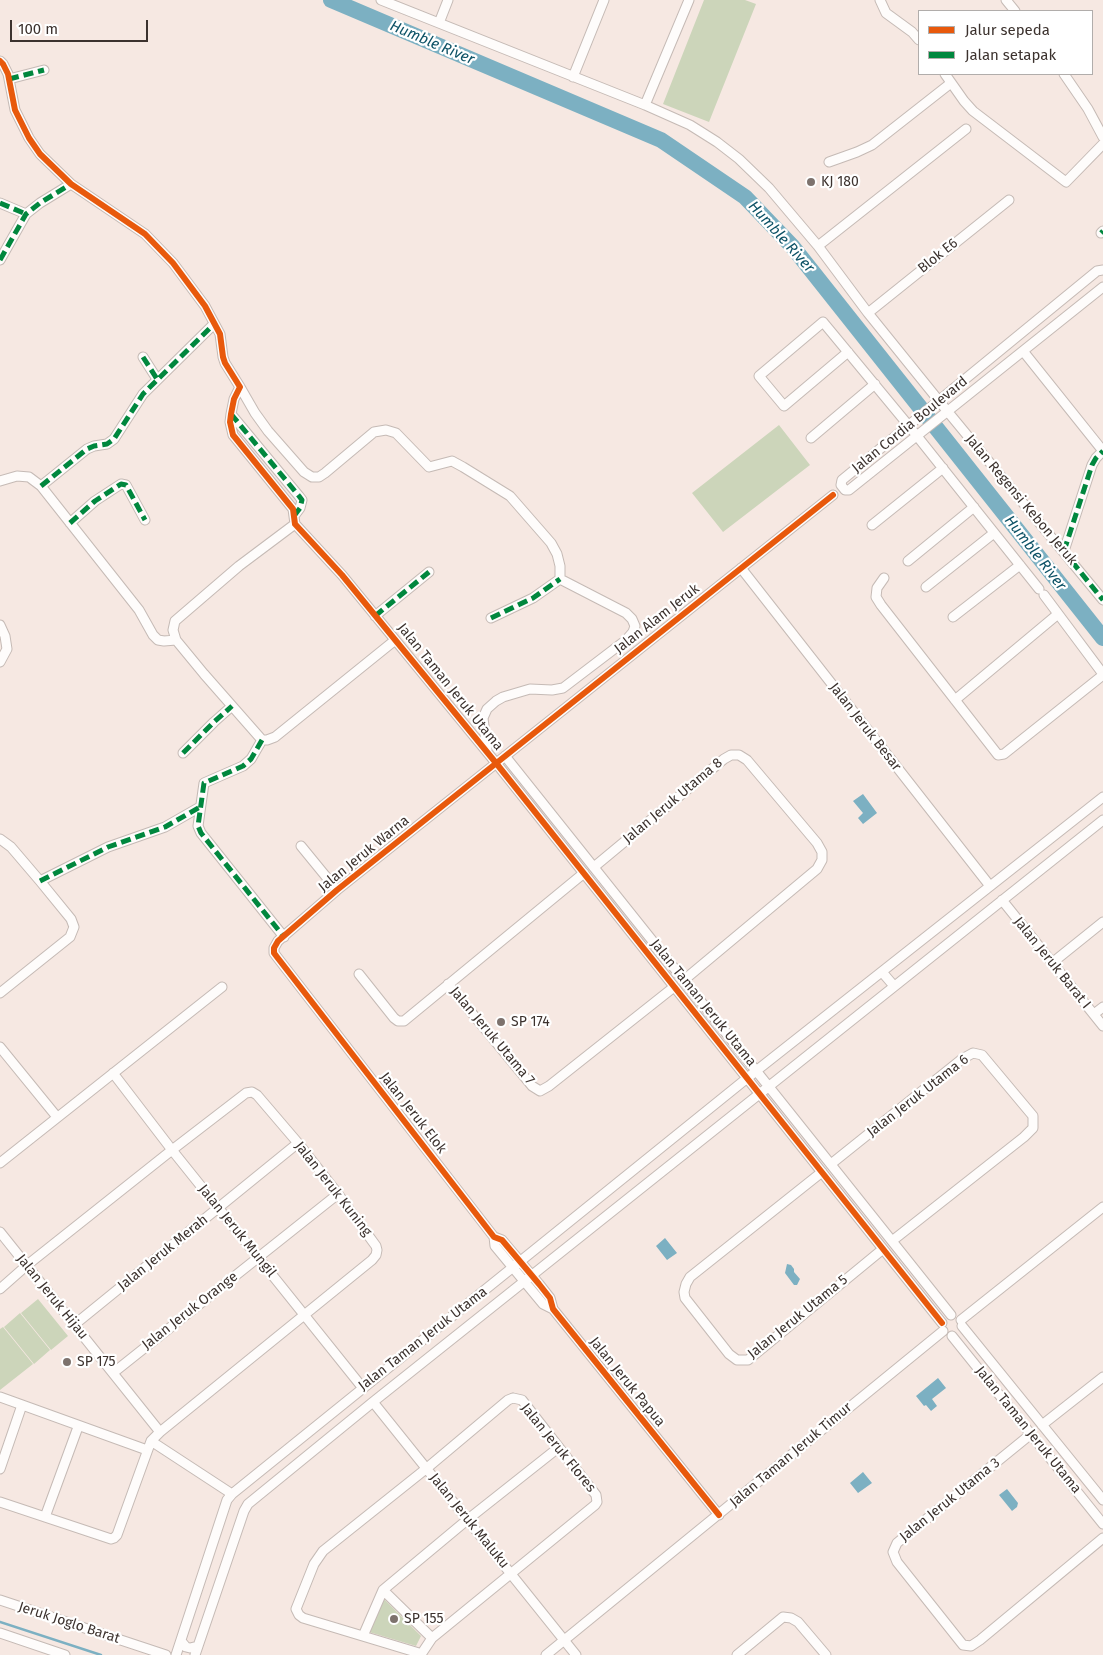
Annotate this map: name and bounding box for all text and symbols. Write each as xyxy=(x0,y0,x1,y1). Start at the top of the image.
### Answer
scale bar xyxy=(12,10,150,42)
legend xyxy=(918,10,1093,75)
water label: Humble River xyxy=(387,17,477,69)
text: 100 m xyxy=(18,20,58,38)
text: Jalur sepeda xyxy=(965,21,1050,39)
text: Jalan setapak xyxy=(965,46,1056,64)
place label: KJ 180 xyxy=(821,174,859,190)
marker: KJ 180 xyxy=(805,176,817,188)
water label: Humble River xyxy=(744,198,818,276)
street label: Blok E6 xyxy=(915,235,961,277)
street label: Jalan Cordia Boulevard xyxy=(849,373,971,477)
street label: Jalan Regensi Kebon Jeruk xyxy=(962,431,1080,569)
water label: Humble River xyxy=(1000,512,1070,594)
street label: Jalan Alam Jeruk xyxy=(611,581,703,657)
street label: Jalan Taman Jeruk Utama xyxy=(394,620,506,754)
street label: Jalan Jeruk Besar xyxy=(825,680,905,774)
street label: Jalan Jeruk Utama 8 xyxy=(620,755,726,847)
street label: Jalan Jeruk Warna xyxy=(315,812,413,896)
street label: Jalan Jeruk Barat I xyxy=(1010,914,1094,1012)
street label: Jalan Taman Jeruk Utama xyxy=(647,936,759,1070)
street label: Jalan Jeruk Utama 7 xyxy=(446,983,538,1089)
place label: SP 174 xyxy=(511,1014,550,1030)
marker: SP 174 xyxy=(495,1016,507,1028)
street label: Jalan Jeruk Utama 6 xyxy=(864,1051,972,1141)
street label: Jalan Jeruk Elok xyxy=(376,1069,450,1157)
street label: Jalan Jeruk Kuning xyxy=(291,1138,375,1240)
street label: Jalan Jeruk Mungil xyxy=(195,1181,279,1281)
street label: Jalan Jeruk Merah xyxy=(115,1212,211,1294)
street label: Jalan Jeruk Hijau xyxy=(12,1251,92,1343)
street label: Jalan Jeruk Orange xyxy=(139,1268,241,1354)
street label: Jalan Jeruk Utama 5 xyxy=(745,1272,851,1362)
street label: Jalan Taman Jeruk Utama xyxy=(355,1284,491,1394)
street label: Jalan Jeruk Papua xyxy=(586,1334,668,1430)
place label: SP 175 xyxy=(77,1354,116,1370)
marker: SP 175 xyxy=(61,1356,73,1368)
street label: Jalan Taman Jeruk Utama xyxy=(972,1363,1084,1497)
street label: Jalan Taman Jeruk Timur xyxy=(727,1399,855,1511)
street label: Jalan Jeruk Flores xyxy=(517,1400,599,1496)
street label: Jalan Jeruk Utama 3 xyxy=(897,1455,1003,1545)
street label: Jalan Jeruk Maluku xyxy=(426,1470,512,1572)
street label: Jeruk Joglo Barat xyxy=(16,1599,122,1647)
place label: SP 155 xyxy=(404,1611,443,1627)
marker: SP 155 xyxy=(388,1613,400,1625)

